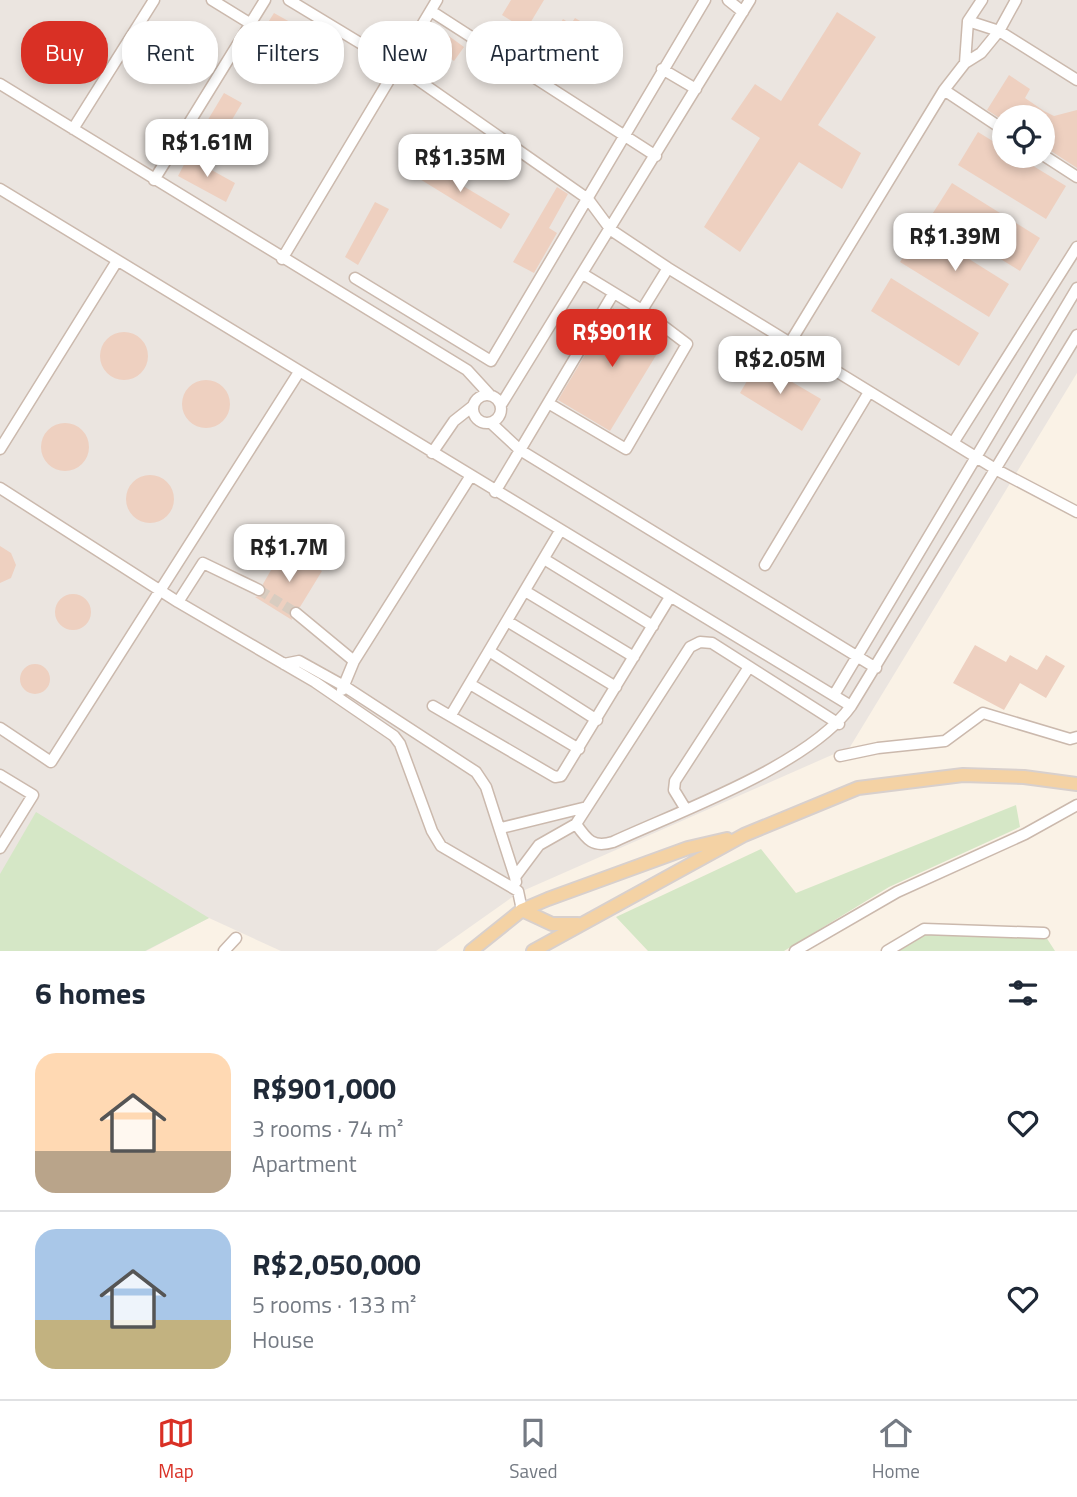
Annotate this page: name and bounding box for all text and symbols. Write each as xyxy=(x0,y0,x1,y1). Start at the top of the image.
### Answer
chip: Buy xyxy=(21,21,108,84)
chip: Rent xyxy=(122,21,218,84)
chip: Filters xyxy=(232,21,344,84)
chip: New xyxy=(358,21,452,84)
chip: Apartment xyxy=(466,21,623,84)
map controls xyxy=(992,105,1055,168)
button: locate xyxy=(992,105,1055,168)
pin: R$1.61M xyxy=(142,120,272,179)
text: R$1.61M xyxy=(161,124,253,159)
pin: R$1.35M xyxy=(395,134,525,194)
text: R$1.35M xyxy=(414,139,506,174)
pin: R$1.39M xyxy=(890,214,1020,273)
text: R$1.39M xyxy=(909,218,1001,253)
pin: R$901K xyxy=(555,310,669,369)
text: R$901K xyxy=(572,314,652,349)
pin: R$2.05M xyxy=(715,336,845,396)
text: R$2.05M xyxy=(734,341,826,376)
pin: R$1.7M xyxy=(232,524,346,584)
text: R$1.7M xyxy=(250,529,328,564)
text: 6 homes xyxy=(35,970,146,1016)
icon: filters xyxy=(1004,974,1042,1012)
text: R$901,000 xyxy=(252,1065,396,1111)
icon: home xyxy=(91,1081,175,1165)
icon: heart xyxy=(1004,1104,1042,1142)
text: 3 rooms · 74 m² xyxy=(252,1111,403,1146)
text: Apartment xyxy=(252,1146,357,1181)
text: R$2,050,000 xyxy=(252,1241,421,1287)
icon: home xyxy=(91,1257,175,1341)
icon: heart xyxy=(1004,1280,1042,1318)
text: 5 rooms · 133 m² xyxy=(252,1287,416,1322)
text: House xyxy=(252,1322,314,1357)
tab: Map xyxy=(157,1414,195,1485)
tab: Saved xyxy=(509,1414,558,1485)
tab: Home xyxy=(872,1414,920,1485)

